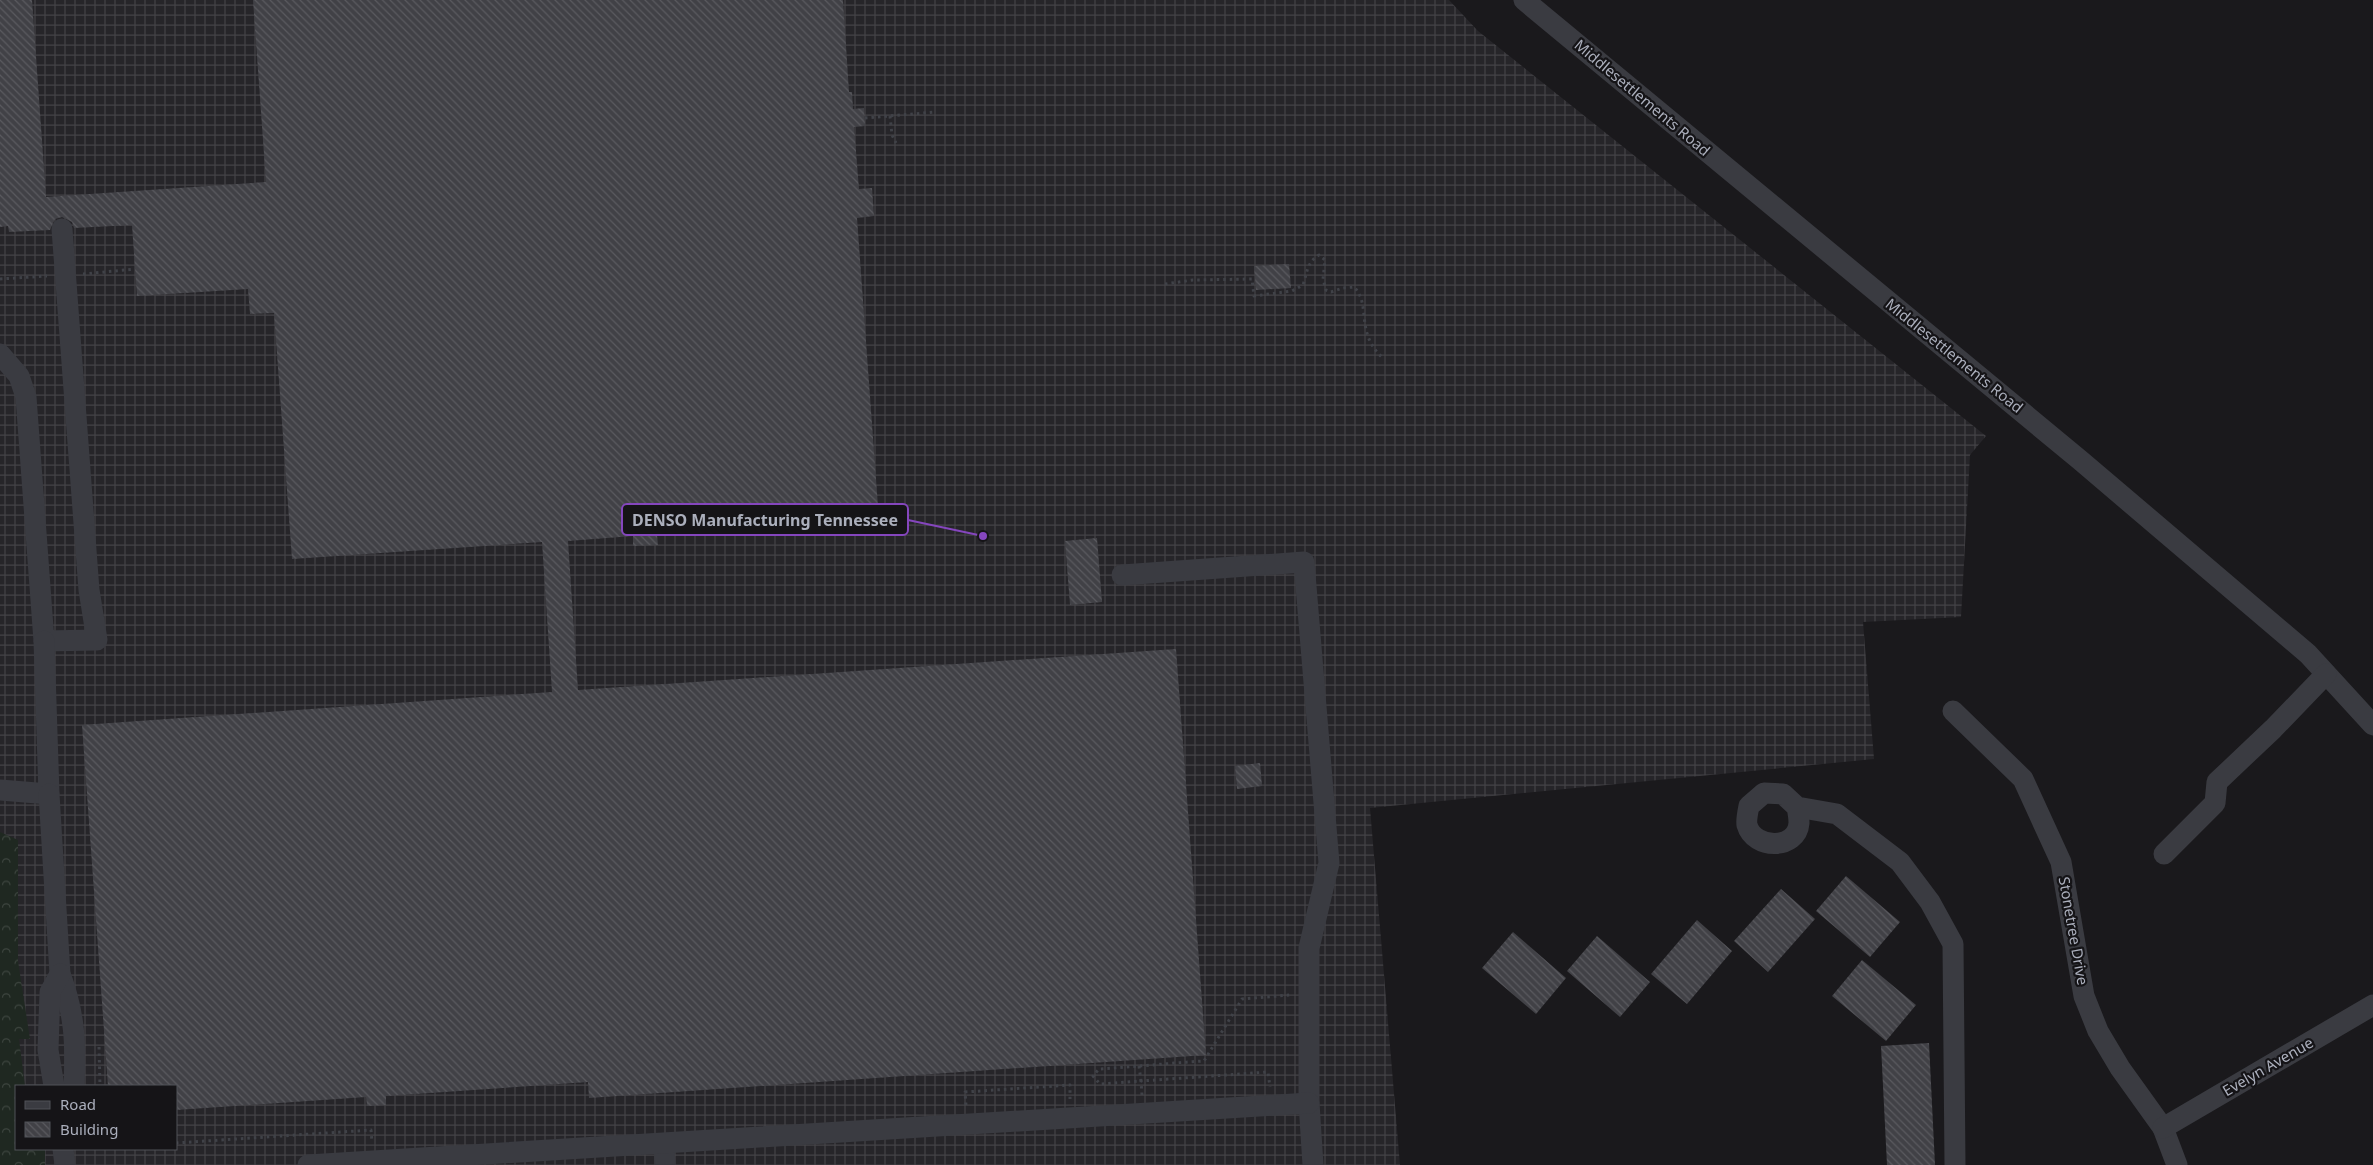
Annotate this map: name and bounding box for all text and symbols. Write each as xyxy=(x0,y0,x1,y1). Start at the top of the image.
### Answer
street label: Middlesettlements Road xyxy=(1571,34,1715,160)
street label: Middlesettlements Road xyxy=(1882,294,2028,417)
callout: DENSO Manufacturing Tennessee xyxy=(622,504,908,535)
text: DENSO Manufacturing Tennessee xyxy=(632,509,898,531)
street label: Stonetree Drive xyxy=(2055,875,2093,987)
street label: Evelyn Avenue xyxy=(2218,1032,2317,1100)
legend xyxy=(15,1085,178,1150)
text: Road xyxy=(60,1094,96,1114)
text: Building xyxy=(60,1119,118,1139)

